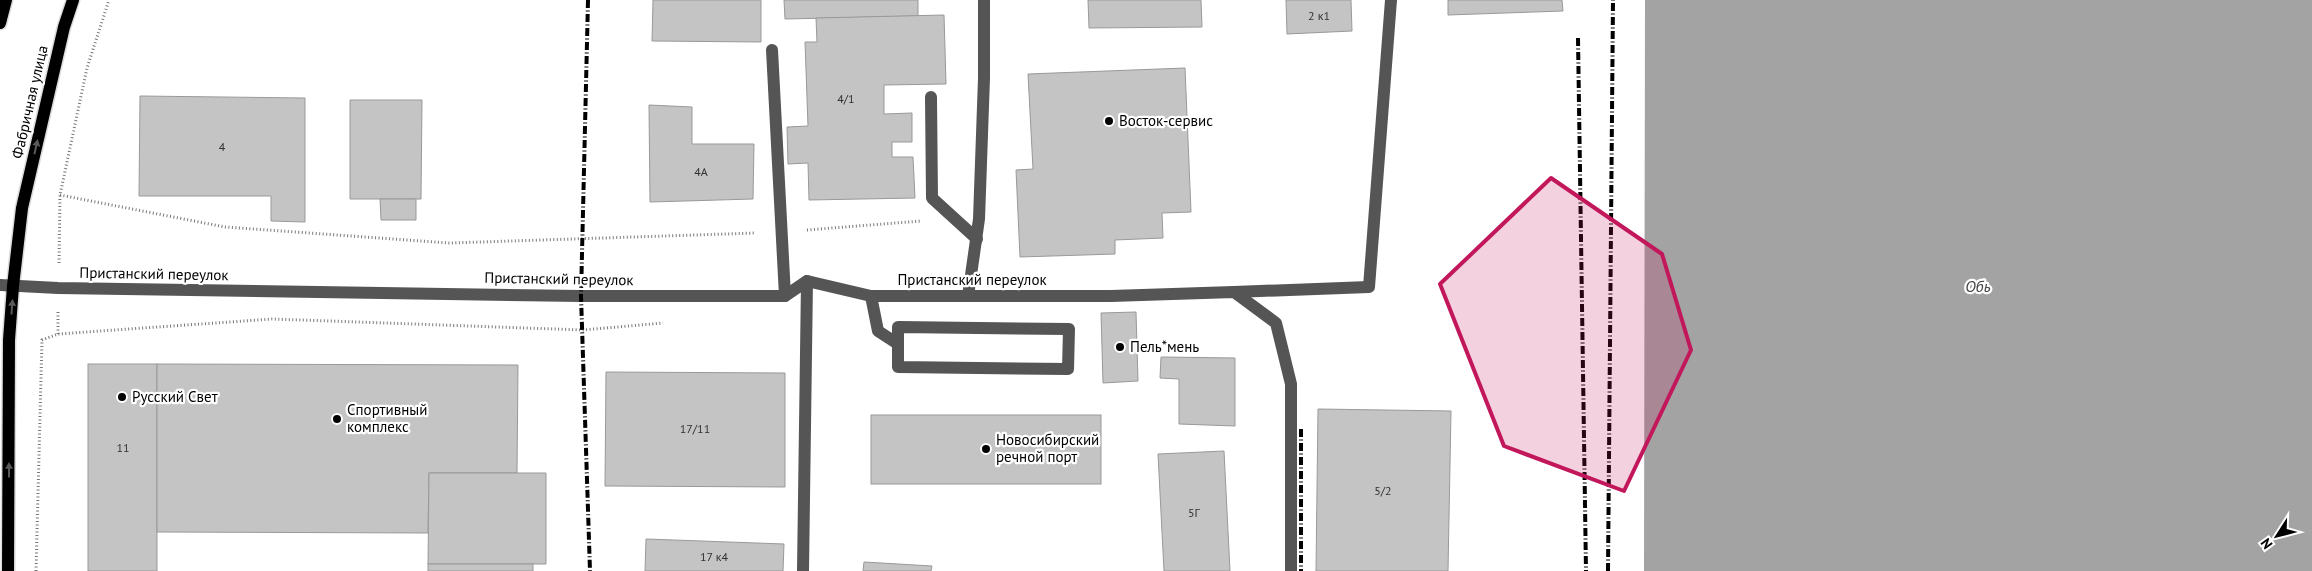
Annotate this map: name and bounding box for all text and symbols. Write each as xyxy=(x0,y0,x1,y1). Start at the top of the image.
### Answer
house number: 2 к1 xyxy=(1308,8,1330,23)
street label: Фабричная улица xyxy=(7,43,52,160)
house number: 4/1 xyxy=(837,91,855,106)
place label: Восток-сервис xyxy=(1119,111,1213,130)
marker: Восток-сервис xyxy=(1103,115,1115,127)
one-way arrow xyxy=(32,139,40,155)
house number: 4 xyxy=(219,139,226,154)
house number: 4А xyxy=(694,164,708,179)
street label: Пристанский переулок xyxy=(79,263,230,284)
street label: Пристанский переулок xyxy=(484,268,635,289)
street label: Пристанский переулок xyxy=(897,270,1047,289)
water label: Обь xyxy=(1965,276,1991,296)
one-way arrow xyxy=(8,299,16,315)
place label: Пель*мень xyxy=(1130,337,1199,356)
marker: Пель*мень xyxy=(1114,341,1126,353)
place label: Русский Свет xyxy=(132,387,218,406)
marker: Русский Свет xyxy=(116,391,128,403)
place label: Спортивный комплекс xyxy=(347,400,427,436)
marker: Спортивный комплекс xyxy=(331,413,343,425)
house number: 17/11 xyxy=(680,421,710,436)
place label: Новосибирский речной порт xyxy=(996,430,1099,466)
house number: 11 xyxy=(116,440,130,455)
marker: Новосибирский речной порт xyxy=(980,443,992,455)
one-way arrow xyxy=(5,462,13,478)
house number: 5/2 xyxy=(1374,483,1392,498)
house number: 5Г xyxy=(1188,505,1201,520)
north arrow xyxy=(2252,511,2302,561)
text: N xyxy=(2256,535,2276,553)
house number: 17 к4 xyxy=(700,549,728,564)

